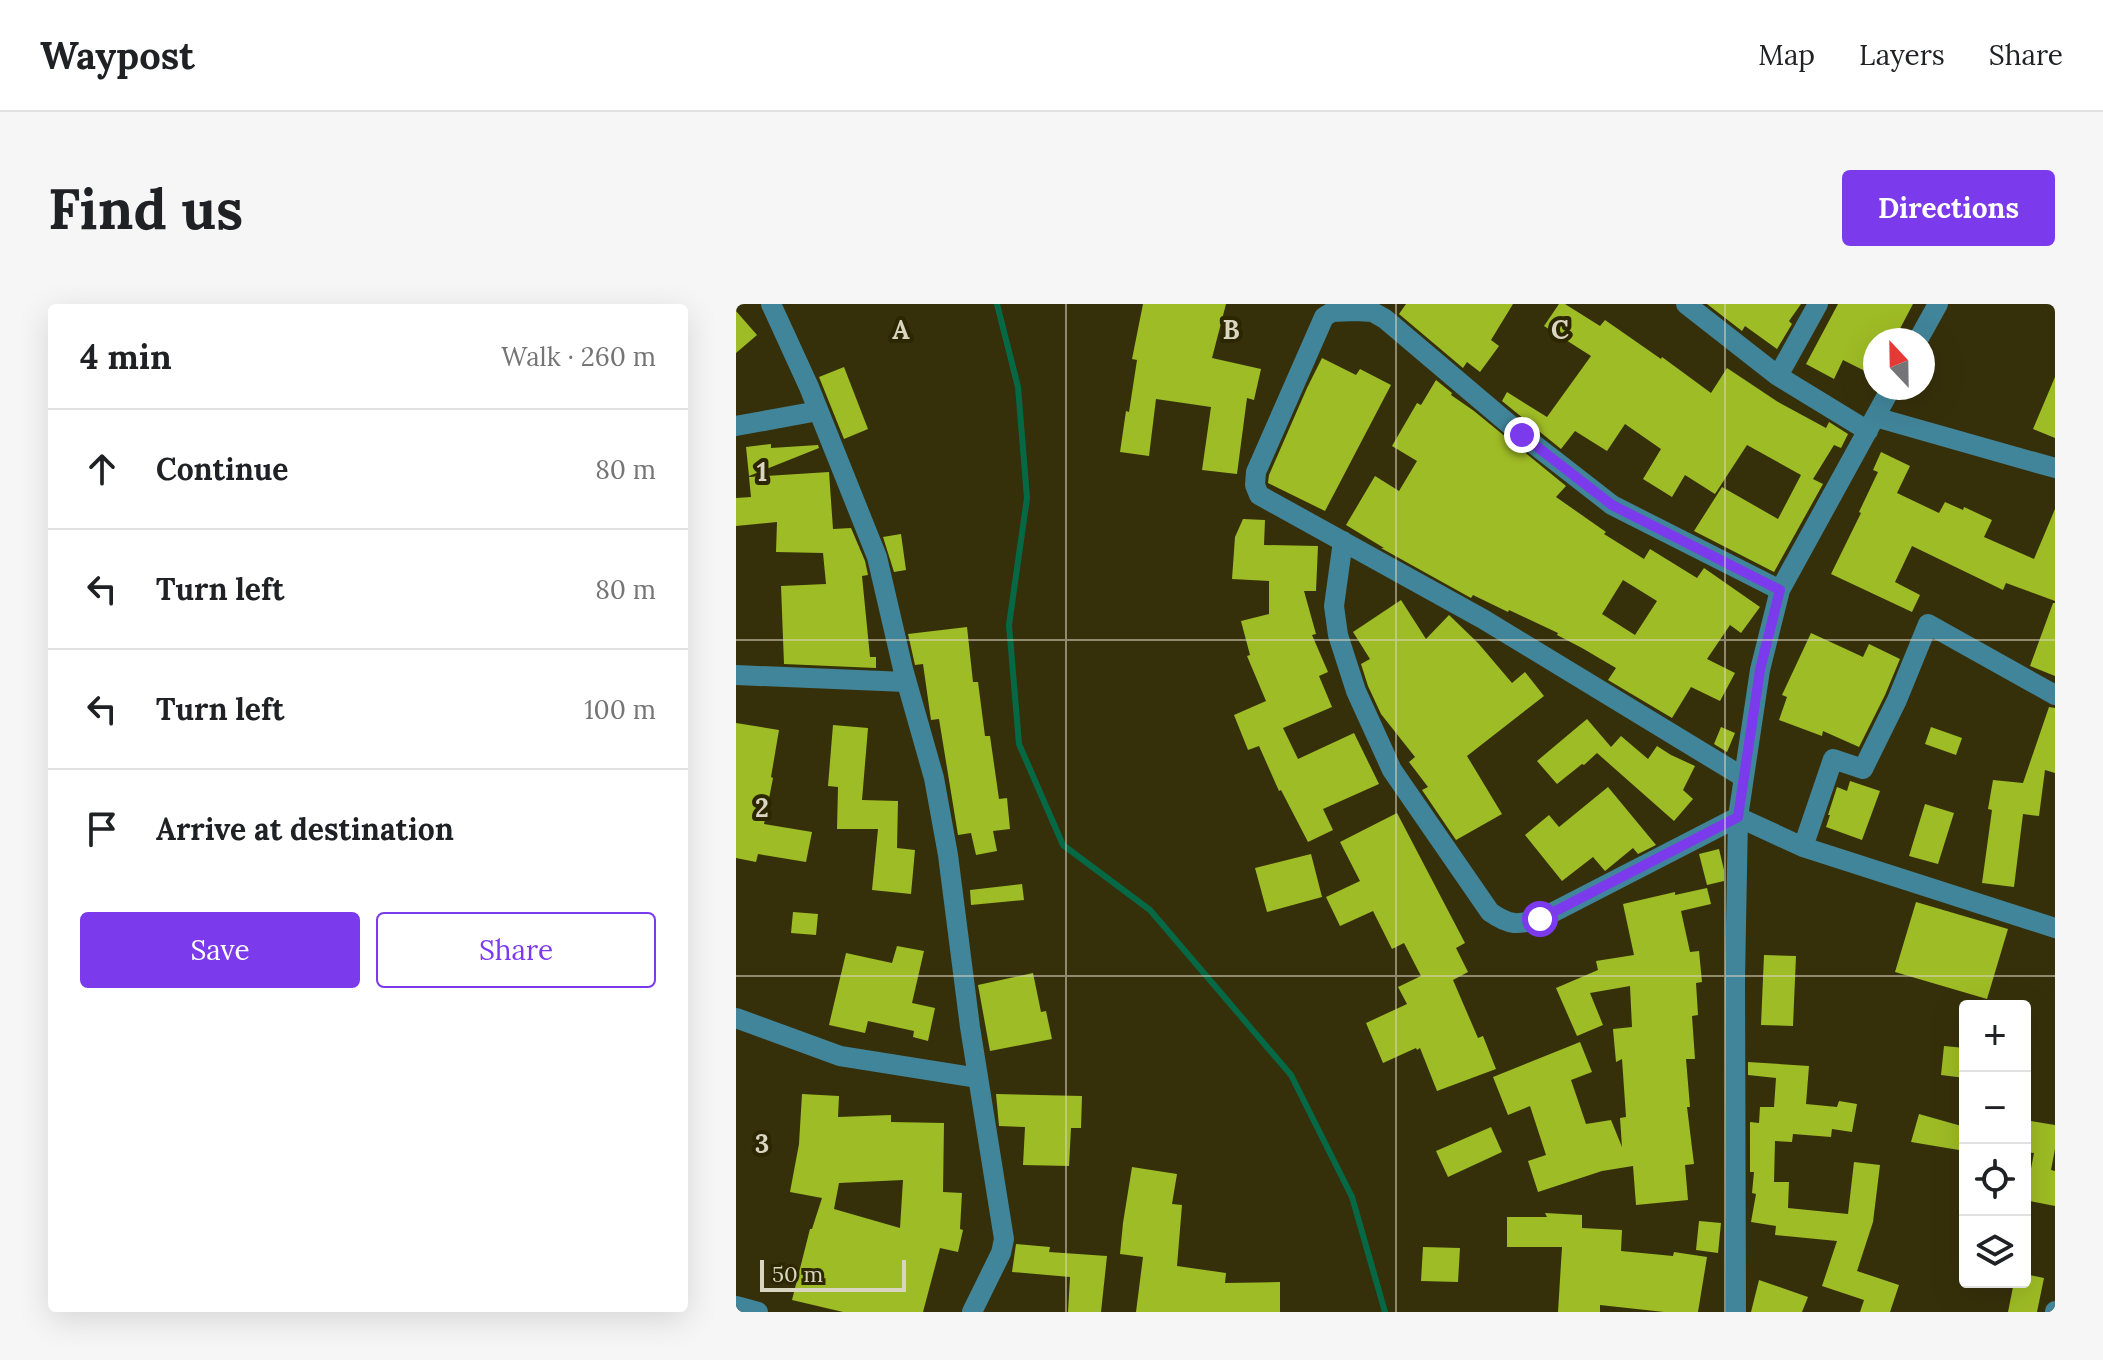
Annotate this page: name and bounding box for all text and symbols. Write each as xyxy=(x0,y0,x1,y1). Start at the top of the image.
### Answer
text: Waypost xyxy=(40,31,195,79)
text: Map xyxy=(1758,37,1815,73)
text: Layers xyxy=(1859,37,1945,73)
text: Share xyxy=(1989,37,2063,73)
button: Directions xyxy=(1842,170,2055,246)
text: Find us xyxy=(48,173,243,244)
text: A xyxy=(892,313,910,346)
text: B xyxy=(1222,313,1240,346)
text: C xyxy=(1551,313,1569,346)
north arrow xyxy=(1863,328,1935,400)
text: 4 min xyxy=(80,335,172,378)
text: Walk · 260 m xyxy=(501,340,656,373)
route end xyxy=(1504,417,1540,453)
icon: ahead xyxy=(80,447,124,491)
text: Continue xyxy=(156,450,288,488)
text: 80 m xyxy=(595,453,656,486)
text: 1 xyxy=(757,455,767,488)
icon: left xyxy=(80,567,124,611)
text: Turn left xyxy=(156,570,284,608)
text: 80 m xyxy=(595,573,656,606)
icon: left xyxy=(80,687,124,731)
text: Turn left xyxy=(156,690,284,728)
text: 100 m xyxy=(584,693,656,726)
text: 2 xyxy=(755,791,769,824)
icon: arrive xyxy=(80,807,124,851)
text: Arrive at destination xyxy=(156,810,454,848)
route start xyxy=(1522,901,1558,937)
button: Save xyxy=(80,912,360,988)
button: Share xyxy=(376,912,656,988)
map controls xyxy=(1959,1000,2031,1288)
button: + xyxy=(1959,1000,2031,1072)
button: − xyxy=(1959,1072,2031,1144)
text: 3 xyxy=(755,1127,769,1160)
button: locate xyxy=(1959,1144,2031,1216)
button: layers xyxy=(1959,1216,2031,1288)
scale bar xyxy=(760,1256,906,1292)
text: 50 m xyxy=(772,1260,823,1288)

